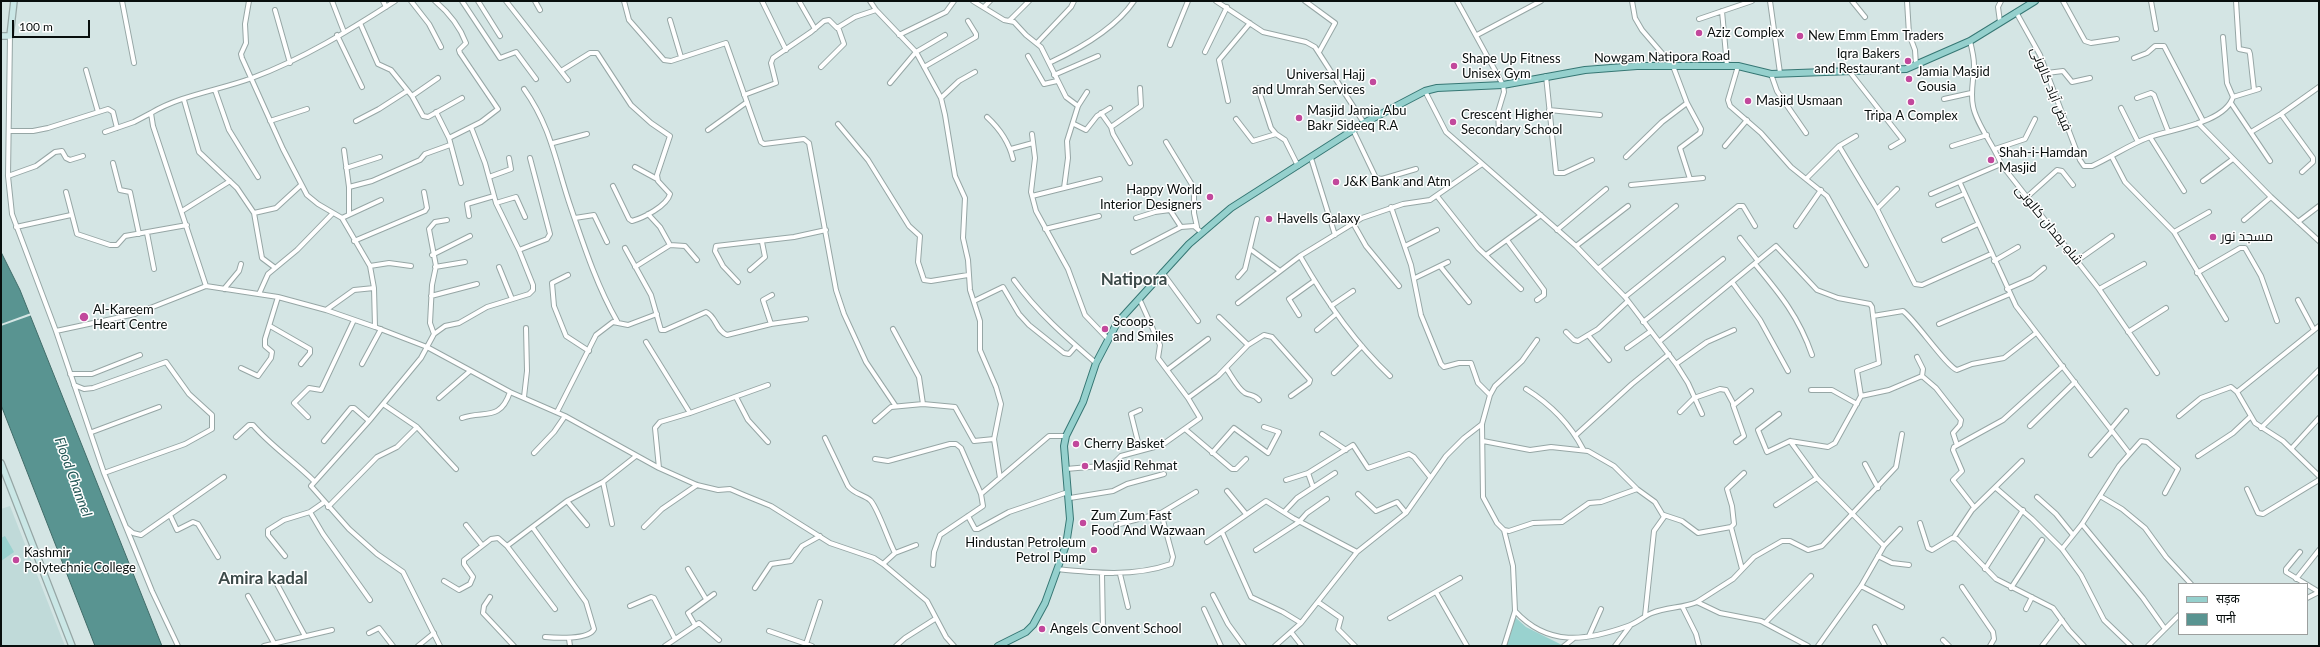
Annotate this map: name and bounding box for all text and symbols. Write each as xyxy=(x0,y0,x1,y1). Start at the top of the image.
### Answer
scale bar xyxy=(14,12,92,38)
text: 100 m xyxy=(19,19,53,34)
place label: Aziz Complex xyxy=(1707,25,1784,41)
marker: Aziz Complex xyxy=(1694,28,1704,38)
place label: New Emm Emm Traders xyxy=(1808,28,1944,44)
marker: New Emm Emm Traders xyxy=(1795,31,1805,41)
street label: فیض آباد کالونی xyxy=(2027,45,2075,133)
place label: Iqra Bakers and Restaurant xyxy=(1814,46,1900,77)
street label: Nowgam Natipora Road xyxy=(1594,48,1730,66)
place label: Shape Up Fitness Unisex Gym xyxy=(1462,51,1561,82)
marker: Iqra Bakers and Restaurant xyxy=(1903,56,1913,66)
marker: Shape Up Fitness Unisex Gym xyxy=(1449,61,1459,71)
place label: Jamia Masjid Gousia xyxy=(1917,64,1990,95)
place label: Universal Hajj and Umrah Services xyxy=(1252,67,1365,98)
marker: Jamia Masjid Gousia xyxy=(1904,74,1914,84)
marker: Universal Hajj and Umrah Services xyxy=(1368,77,1378,87)
place label: Masjid Usmaan xyxy=(1756,93,1843,109)
marker: Masjid Usmaan xyxy=(1743,96,1753,106)
marker: Tripa A Complex xyxy=(1906,97,1916,107)
place label: Masjid Jamia Abu Bakr Sideeq R.A xyxy=(1307,103,1406,134)
place label: Crescent Higher Secondary School xyxy=(1461,107,1562,138)
place label: Tripa A Complex xyxy=(1864,108,1958,124)
marker: Masjid Jamia Abu Bakr Sideeq R.A xyxy=(1294,113,1304,123)
marker: Crescent Higher Secondary School xyxy=(1448,117,1458,127)
place label: Shah-i-Hamdan Masjid xyxy=(1999,145,2088,176)
marker: Shah-i-Hamdan Masjid xyxy=(1986,155,1996,165)
place label: J&K Bank and Atm xyxy=(1344,174,1451,190)
marker: J&K Bank and Atm xyxy=(1331,177,1341,187)
place label: Happy World Interior Designers xyxy=(1100,182,1202,213)
street label: شاہِ ہمدان کالونی xyxy=(2012,182,2086,268)
marker: Happy World Interior Designers xyxy=(1205,192,1215,202)
place label: Havells Galaxy xyxy=(1277,211,1360,227)
marker: Havells Galaxy xyxy=(1264,214,1274,224)
place label: مسجد نور xyxy=(2221,229,2273,245)
marker: مسجد نور xyxy=(2208,232,2218,242)
district label: Natipora xyxy=(1101,270,1167,290)
place label: Al-Kareem Heart Centre xyxy=(93,302,167,333)
marker: Al-Kareem Heart Centre xyxy=(78,311,90,323)
place label: Scoops and Smiles xyxy=(1113,314,1174,345)
marker: Scoops and Smiles xyxy=(1100,324,1110,334)
water label: Flood Channel xyxy=(51,435,95,519)
place label: Cherry Basket xyxy=(1084,436,1164,452)
marker: Cherry Basket xyxy=(1071,439,1081,449)
place label: Masjid Rehmat xyxy=(1093,458,1177,474)
marker: Masjid Rehmat xyxy=(1080,461,1090,471)
place label: Zum Zum Fast Food And Wazwaan xyxy=(1091,508,1205,539)
marker: Zum Zum Fast Food And Wazwaan xyxy=(1078,518,1088,528)
place label: Hindustan Petroleum Petrol Pump xyxy=(965,535,1086,566)
place label: Kashmir Polytechnic College xyxy=(24,545,136,576)
marker: Hindustan Petroleum Petrol Pump xyxy=(1089,545,1099,555)
marker: Kashmir Polytechnic College xyxy=(11,555,21,565)
district label: Amira kadal xyxy=(218,569,308,589)
legend xyxy=(2178,583,2308,635)
text: सड़क xyxy=(2216,591,2240,606)
text: पानी xyxy=(2216,611,2236,626)
place label: Angels Convent School xyxy=(1050,621,1181,637)
marker: Angels Convent School xyxy=(1037,624,1047,634)

